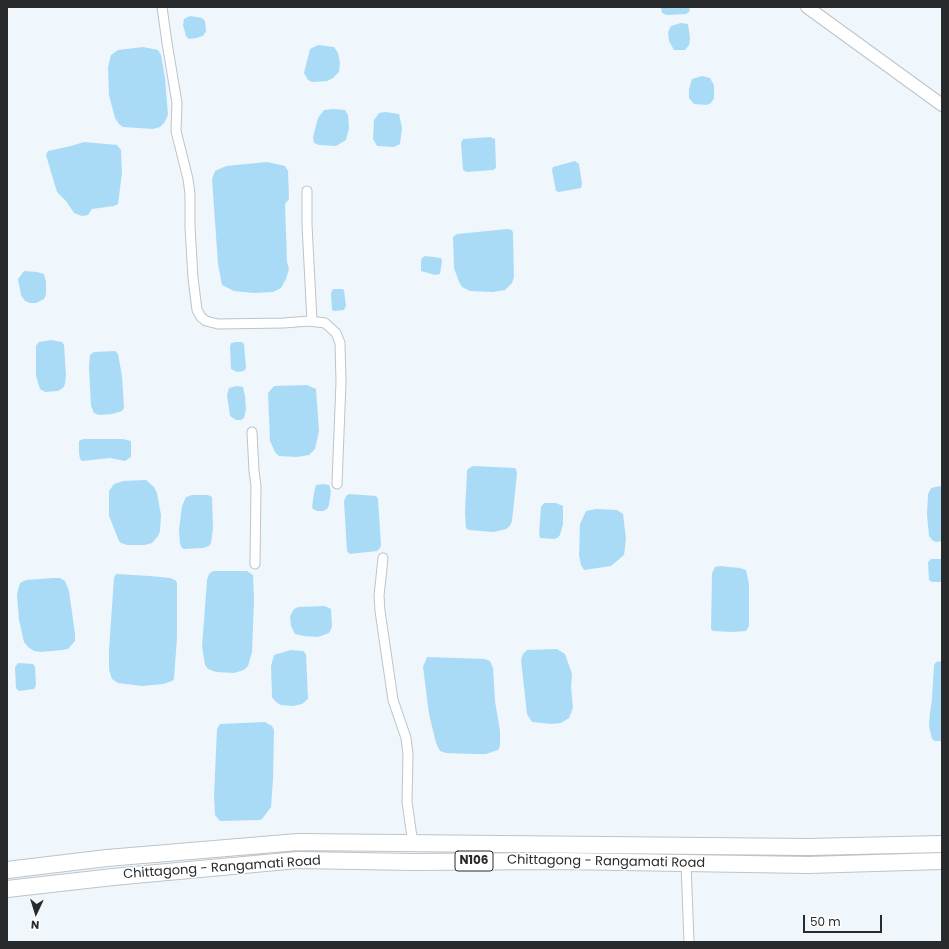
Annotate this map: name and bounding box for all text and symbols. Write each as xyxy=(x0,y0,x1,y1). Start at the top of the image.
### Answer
road number: N106 xyxy=(455,851,493,871)
street label: Chittagong - Rangamati Road xyxy=(507,852,705,872)
street label: Chittagong - Rangamati Road xyxy=(123,853,321,883)
north arrow xyxy=(16,893,56,933)
scale bar xyxy=(805,907,884,933)
text: 50 m xyxy=(810,913,841,930)
text: N xyxy=(30,917,40,933)

